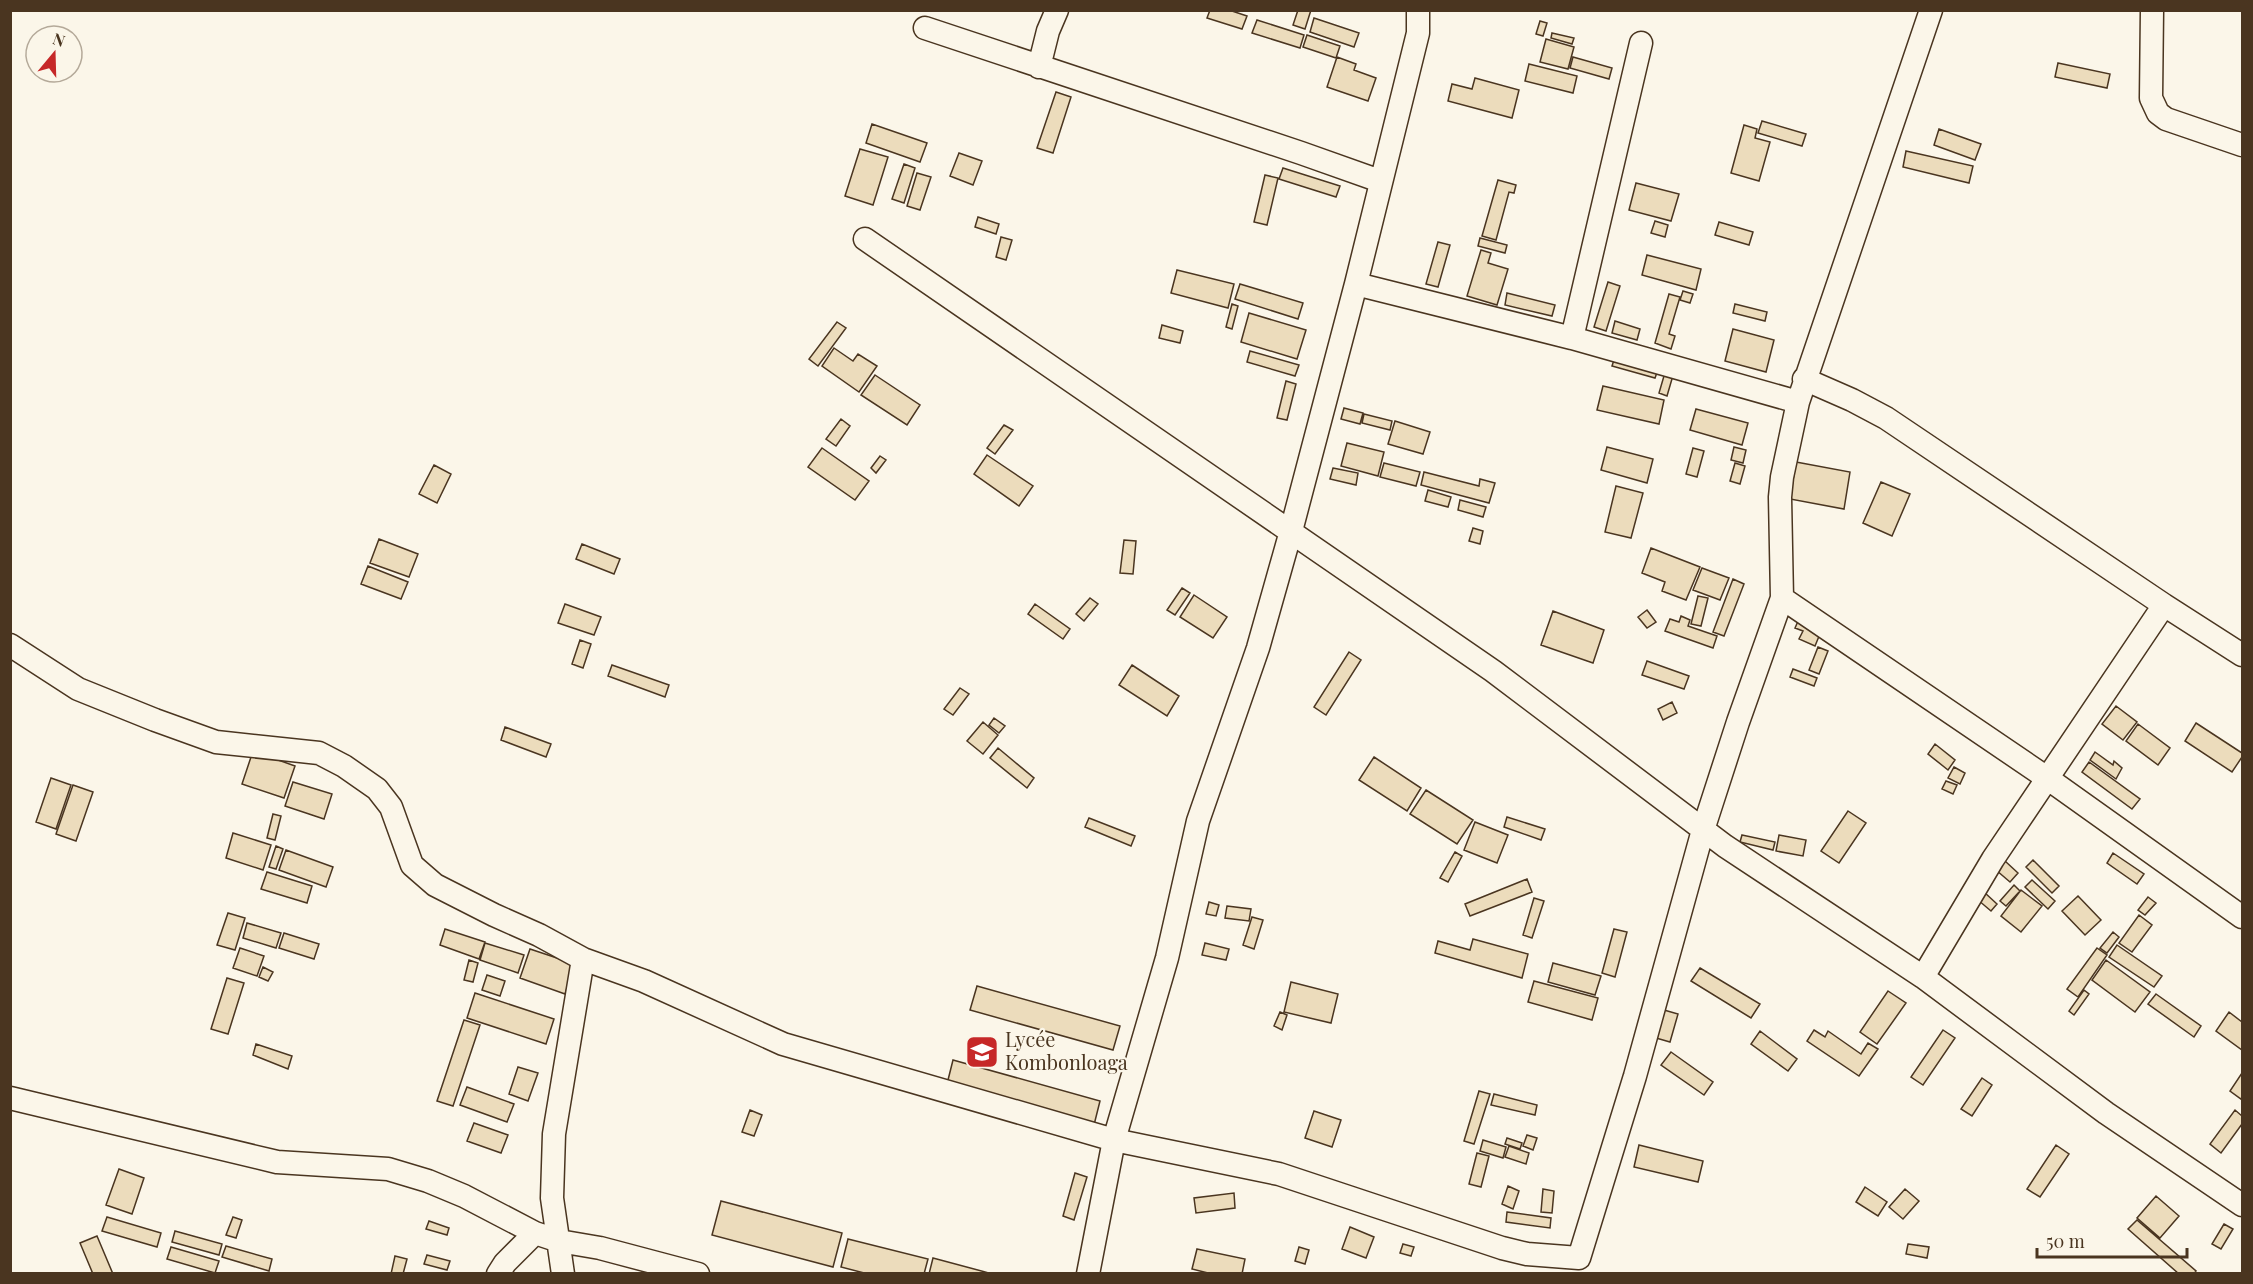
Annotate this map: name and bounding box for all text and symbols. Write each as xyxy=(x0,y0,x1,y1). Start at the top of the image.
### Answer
north arrow xyxy=(24,24,84,84)
text: N xyxy=(50,28,68,51)
place label: Lycée Kombonloaga xyxy=(1005,1025,1128,1075)
school or university icon: Lycée Kombonloaga xyxy=(964,1034,1000,1070)
scale bar xyxy=(2037,1221,2187,1259)
text: 50 m xyxy=(2046,1229,2085,1253)

